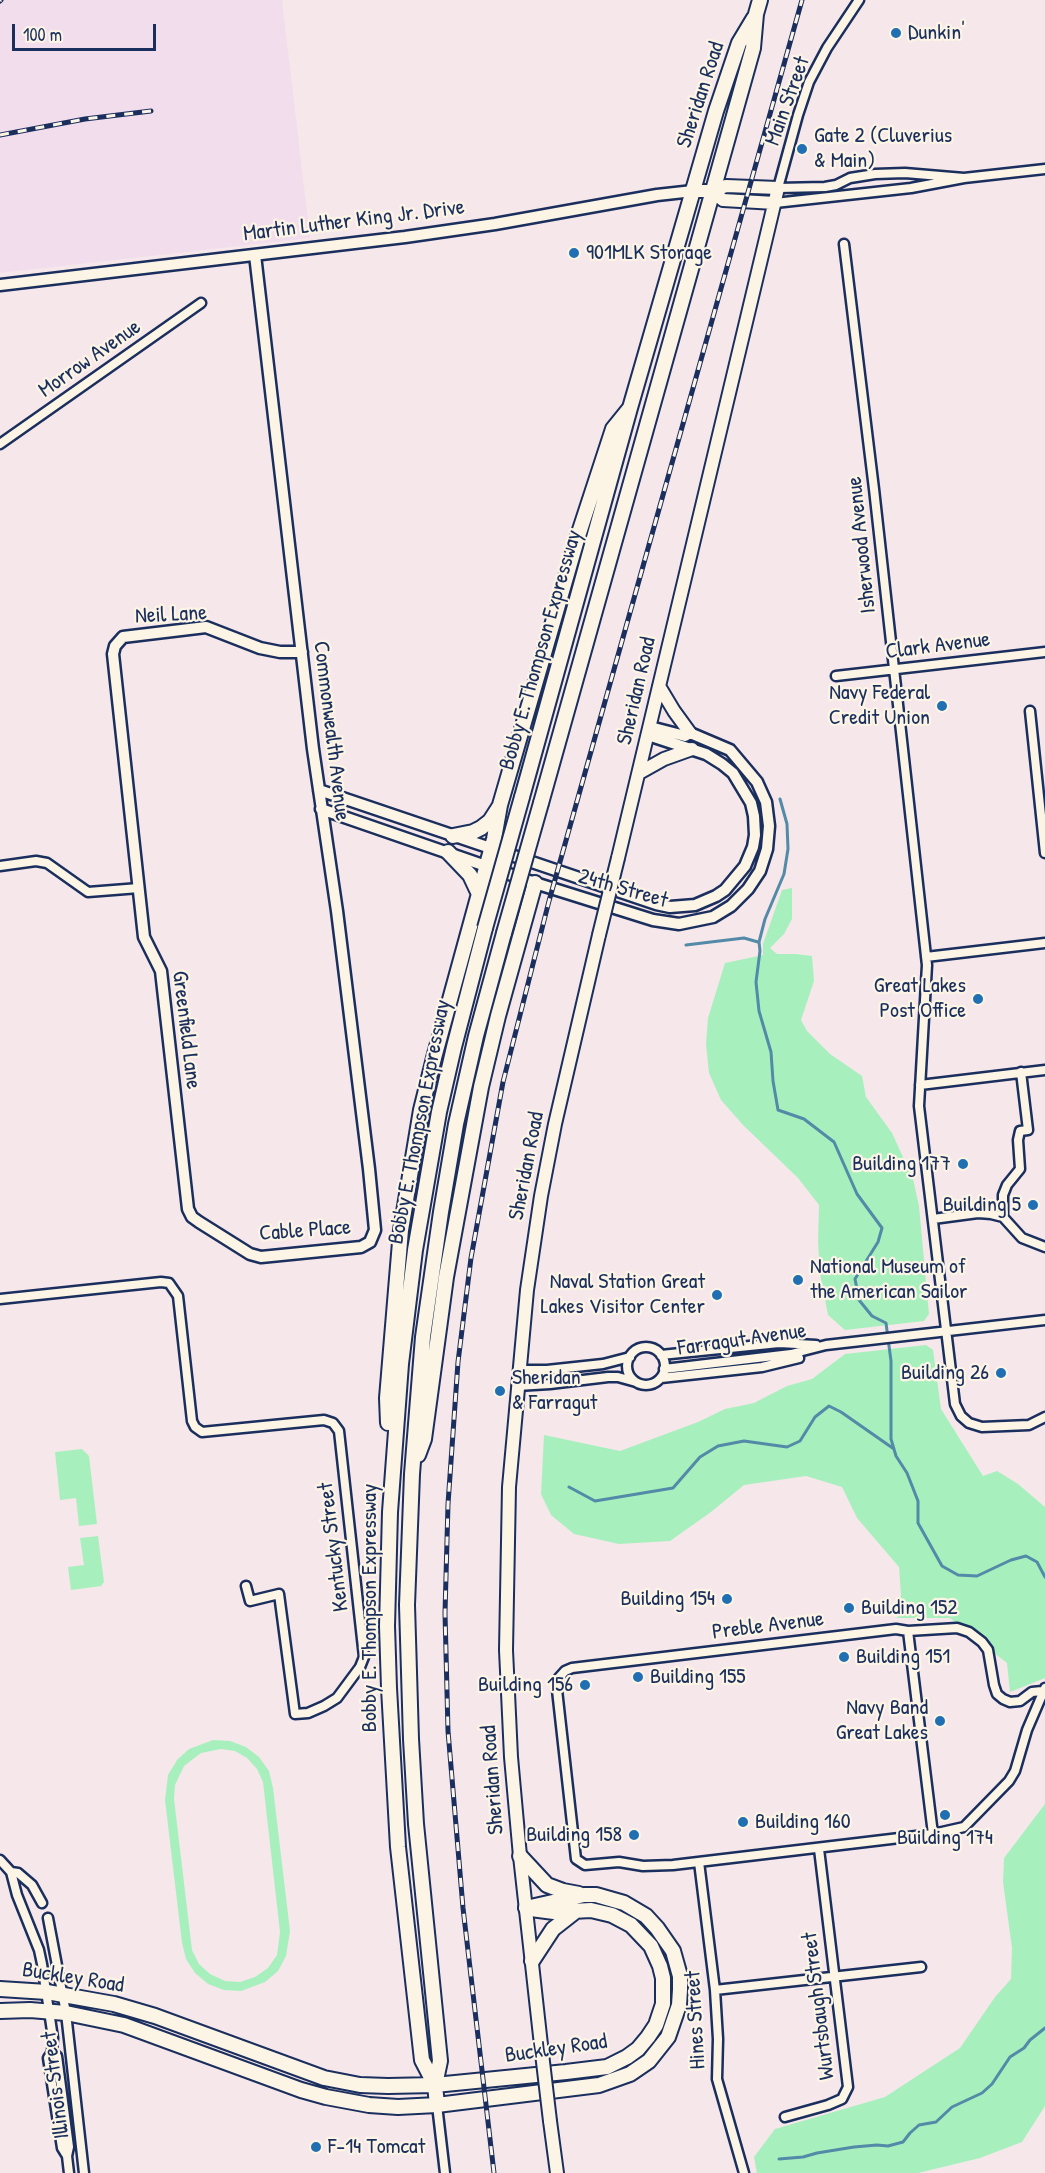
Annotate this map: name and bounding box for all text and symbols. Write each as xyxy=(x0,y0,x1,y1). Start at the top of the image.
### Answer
scale bar xyxy=(15,12,159,50)
place label: Dunkin' xyxy=(908,20,965,46)
text: 100 m xyxy=(23,22,62,47)
marker: Dunkin' xyxy=(889,26,903,40)
street label: Sheridan Road xyxy=(671,39,731,151)
street label: Main Street xyxy=(760,53,816,149)
place label: Gate 2 (Cluverius & Main) xyxy=(814,123,952,174)
marker: Gate 2 (Cluverius & Main) xyxy=(795,142,809,156)
street label: Martin Luther King Jr. Drive xyxy=(242,194,466,248)
place label: 901MLK Storage xyxy=(586,240,712,266)
marker: 901MLK Storage xyxy=(567,246,581,260)
street label: Morrow Avenue xyxy=(34,314,146,404)
street label: Isherwood Avenue xyxy=(842,475,882,615)
street label: Bobby E. Thompson Expressway xyxy=(494,527,588,773)
street label: Neil Lane xyxy=(134,600,208,630)
street label: Clark Avenue xyxy=(884,627,992,665)
street label: Sheridan Road xyxy=(612,635,662,747)
street label: Commonwealth Avenue xyxy=(307,640,355,822)
place label: Navy Federal Credit Union xyxy=(829,680,930,732)
marker: Navy Federal Credit Union xyxy=(935,699,949,713)
street label: 24th Street xyxy=(575,864,671,914)
street label: Greenfield Lane xyxy=(166,969,206,1091)
place label: Great Lakes Post Office xyxy=(874,973,966,1024)
marker: Great Lakes Post Office xyxy=(971,992,985,1006)
street label: Bobby E. Thompson Expressway xyxy=(383,998,457,1246)
street label: Sheridan Road xyxy=(504,1110,550,1222)
place label: Building 177 xyxy=(852,1151,951,1177)
marker: Building 177 xyxy=(956,1157,970,1171)
place label: Building 5 xyxy=(943,1192,1021,1218)
marker: Building 5 xyxy=(1026,1198,1040,1212)
street label: Cable Place xyxy=(258,1215,352,1247)
place label: National Museum of the American Sailor xyxy=(810,1254,967,1306)
place label: Naval Station Great Lakes Visitor Center xyxy=(541,1269,705,1320)
marker: National Museum of the American Sailor xyxy=(791,1273,805,1287)
marker: Naval Station Great Lakes Visitor Center xyxy=(710,1288,724,1302)
street label: Farragut Avenue xyxy=(676,1318,808,1362)
place label: Building 26 xyxy=(901,1360,989,1386)
place label: Sheridan & Farragut xyxy=(512,1365,597,1416)
marker: Building 26 xyxy=(994,1366,1008,1380)
marker: Sheridan & Farragut xyxy=(493,1384,507,1398)
street label: Kentucky Street xyxy=(313,1481,355,1613)
street label: Bobby E. Thompson Expressway xyxy=(357,1484,383,1732)
place label: Building 154 xyxy=(620,1586,715,1612)
marker: Building 154 xyxy=(720,1592,734,1606)
place label: Building 152 xyxy=(861,1595,958,1621)
marker: Building 152 xyxy=(842,1601,856,1615)
street label: Preble Avenue xyxy=(711,1606,825,1646)
place label: Building 151 xyxy=(856,1644,950,1670)
marker: Building 151 xyxy=(837,1650,851,1664)
place label: Building 155 xyxy=(650,1664,746,1690)
marker: Building 155 xyxy=(631,1670,645,1684)
place label: Building 156 xyxy=(478,1672,573,1698)
marker: Building 156 xyxy=(578,1678,592,1692)
place label: Navy Band Great Lakes xyxy=(836,1695,928,1747)
marker: Navy Band Great Lakes xyxy=(933,1714,947,1728)
street label: Sheridan Road xyxy=(476,1724,510,1836)
marker: Building 174 xyxy=(938,1808,952,1822)
place label: Building 160 xyxy=(755,1809,851,1835)
marker: Building 160 xyxy=(736,1815,750,1829)
place label: Building 158 xyxy=(526,1822,622,1848)
place label: Building 174 xyxy=(897,1825,993,1851)
marker: Building 158 xyxy=(627,1828,641,1842)
street label: Wurtsbaugh Street xyxy=(797,1931,841,2081)
street label: Buckley Road xyxy=(20,1957,126,1999)
street label: Hines Street xyxy=(680,1970,712,2070)
street label: Buckley Road xyxy=(503,2029,609,2069)
street label: Illinois Street xyxy=(36,2030,76,2140)
place label: F-14 Tomcat xyxy=(328,2134,425,2160)
marker: F-14 Tomcat xyxy=(309,2140,323,2154)

